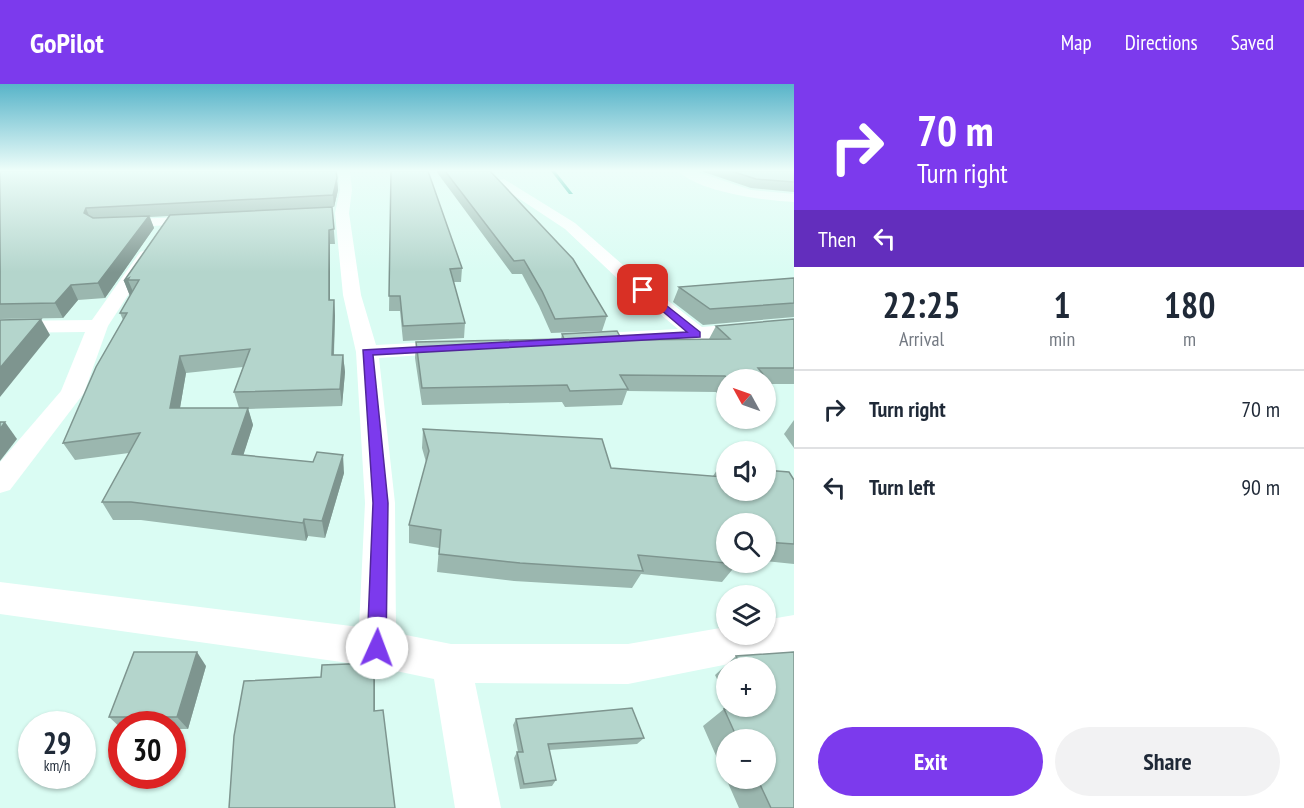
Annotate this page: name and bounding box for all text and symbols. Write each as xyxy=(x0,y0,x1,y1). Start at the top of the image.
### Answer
text: GoPilot xyxy=(30,24,104,61)
text: Map xyxy=(1061,29,1092,56)
text: Directions xyxy=(1125,29,1198,56)
text: Saved xyxy=(1231,29,1274,56)
text: 70 m xyxy=(917,103,994,158)
icon: right xyxy=(818,108,896,186)
text: Turn right xyxy=(917,156,1008,190)
icon: left xyxy=(868,222,901,255)
text: Then xyxy=(818,225,856,253)
pin xyxy=(617,264,668,315)
icon: arrive xyxy=(626,273,659,306)
text: 22:25 xyxy=(883,281,960,328)
text: 1 xyxy=(1053,281,1071,328)
text: 180 xyxy=(1164,281,1215,328)
text: Arrival xyxy=(899,326,944,352)
text: min xyxy=(1049,326,1075,352)
text: m xyxy=(1183,326,1196,352)
north arrow xyxy=(716,369,776,429)
map controls xyxy=(716,369,776,789)
icon: right xyxy=(818,393,851,426)
text: Turn right xyxy=(869,395,946,423)
text: 70 m xyxy=(1241,395,1280,423)
button: sound xyxy=(716,441,776,501)
icon: left xyxy=(818,471,851,504)
text: Turn left xyxy=(869,473,935,501)
text: 90 m xyxy=(1241,473,1280,501)
button: search xyxy=(716,513,776,573)
button: layers xyxy=(716,585,776,645)
position arrow xyxy=(345,616,409,680)
button: + xyxy=(716,657,776,717)
speed limit sign: 30 xyxy=(108,711,186,789)
text: 29 xyxy=(43,723,71,762)
button: Exit xyxy=(818,727,1043,796)
button: Share xyxy=(1055,727,1280,796)
button: − xyxy=(716,729,776,789)
text: km/h xyxy=(44,756,70,775)

